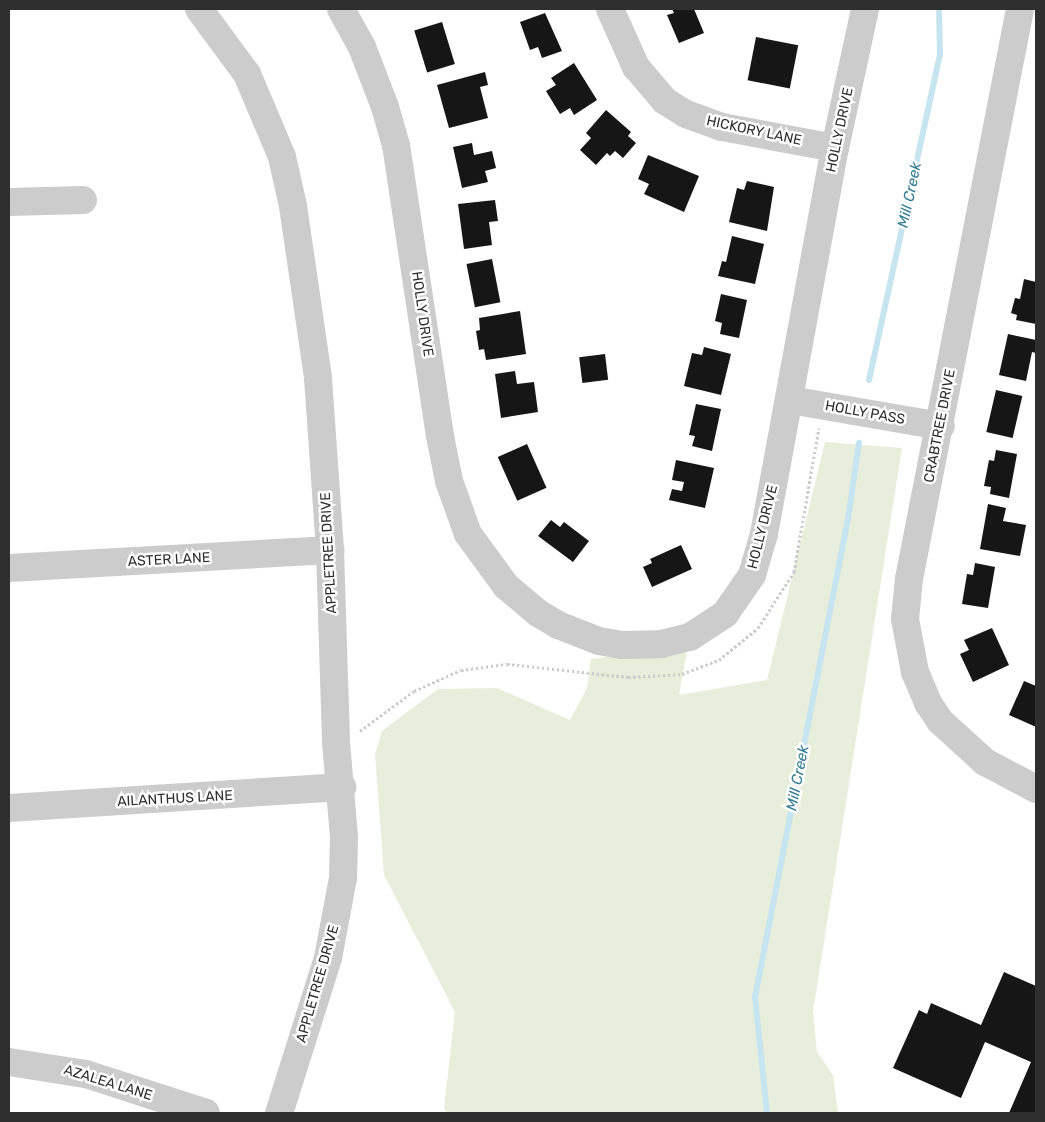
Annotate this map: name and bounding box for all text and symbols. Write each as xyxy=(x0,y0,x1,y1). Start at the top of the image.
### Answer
street label: HOLLY DRIVE xyxy=(823,86,857,174)
street label: HICKORY LANE xyxy=(705,113,803,149)
water label: Mill Creek xyxy=(894,160,926,230)
street label: HOLLY DRIVE xyxy=(408,270,436,358)
street label: CRABTREE DRIVE xyxy=(921,368,959,484)
street label: HOLLY PASS xyxy=(824,398,906,428)
street label: HOLLY DRIVE xyxy=(744,483,782,571)
street label: APPLETREE DRIVE xyxy=(317,492,341,614)
street label: ASTER LANE xyxy=(127,549,211,571)
water label: Mill Creek xyxy=(783,744,813,812)
street label: AILANTHUS LANE xyxy=(117,788,233,810)
street label: APPLETREE DRIVE xyxy=(293,923,343,1045)
street label: AZALEA LANE xyxy=(62,1062,154,1104)

